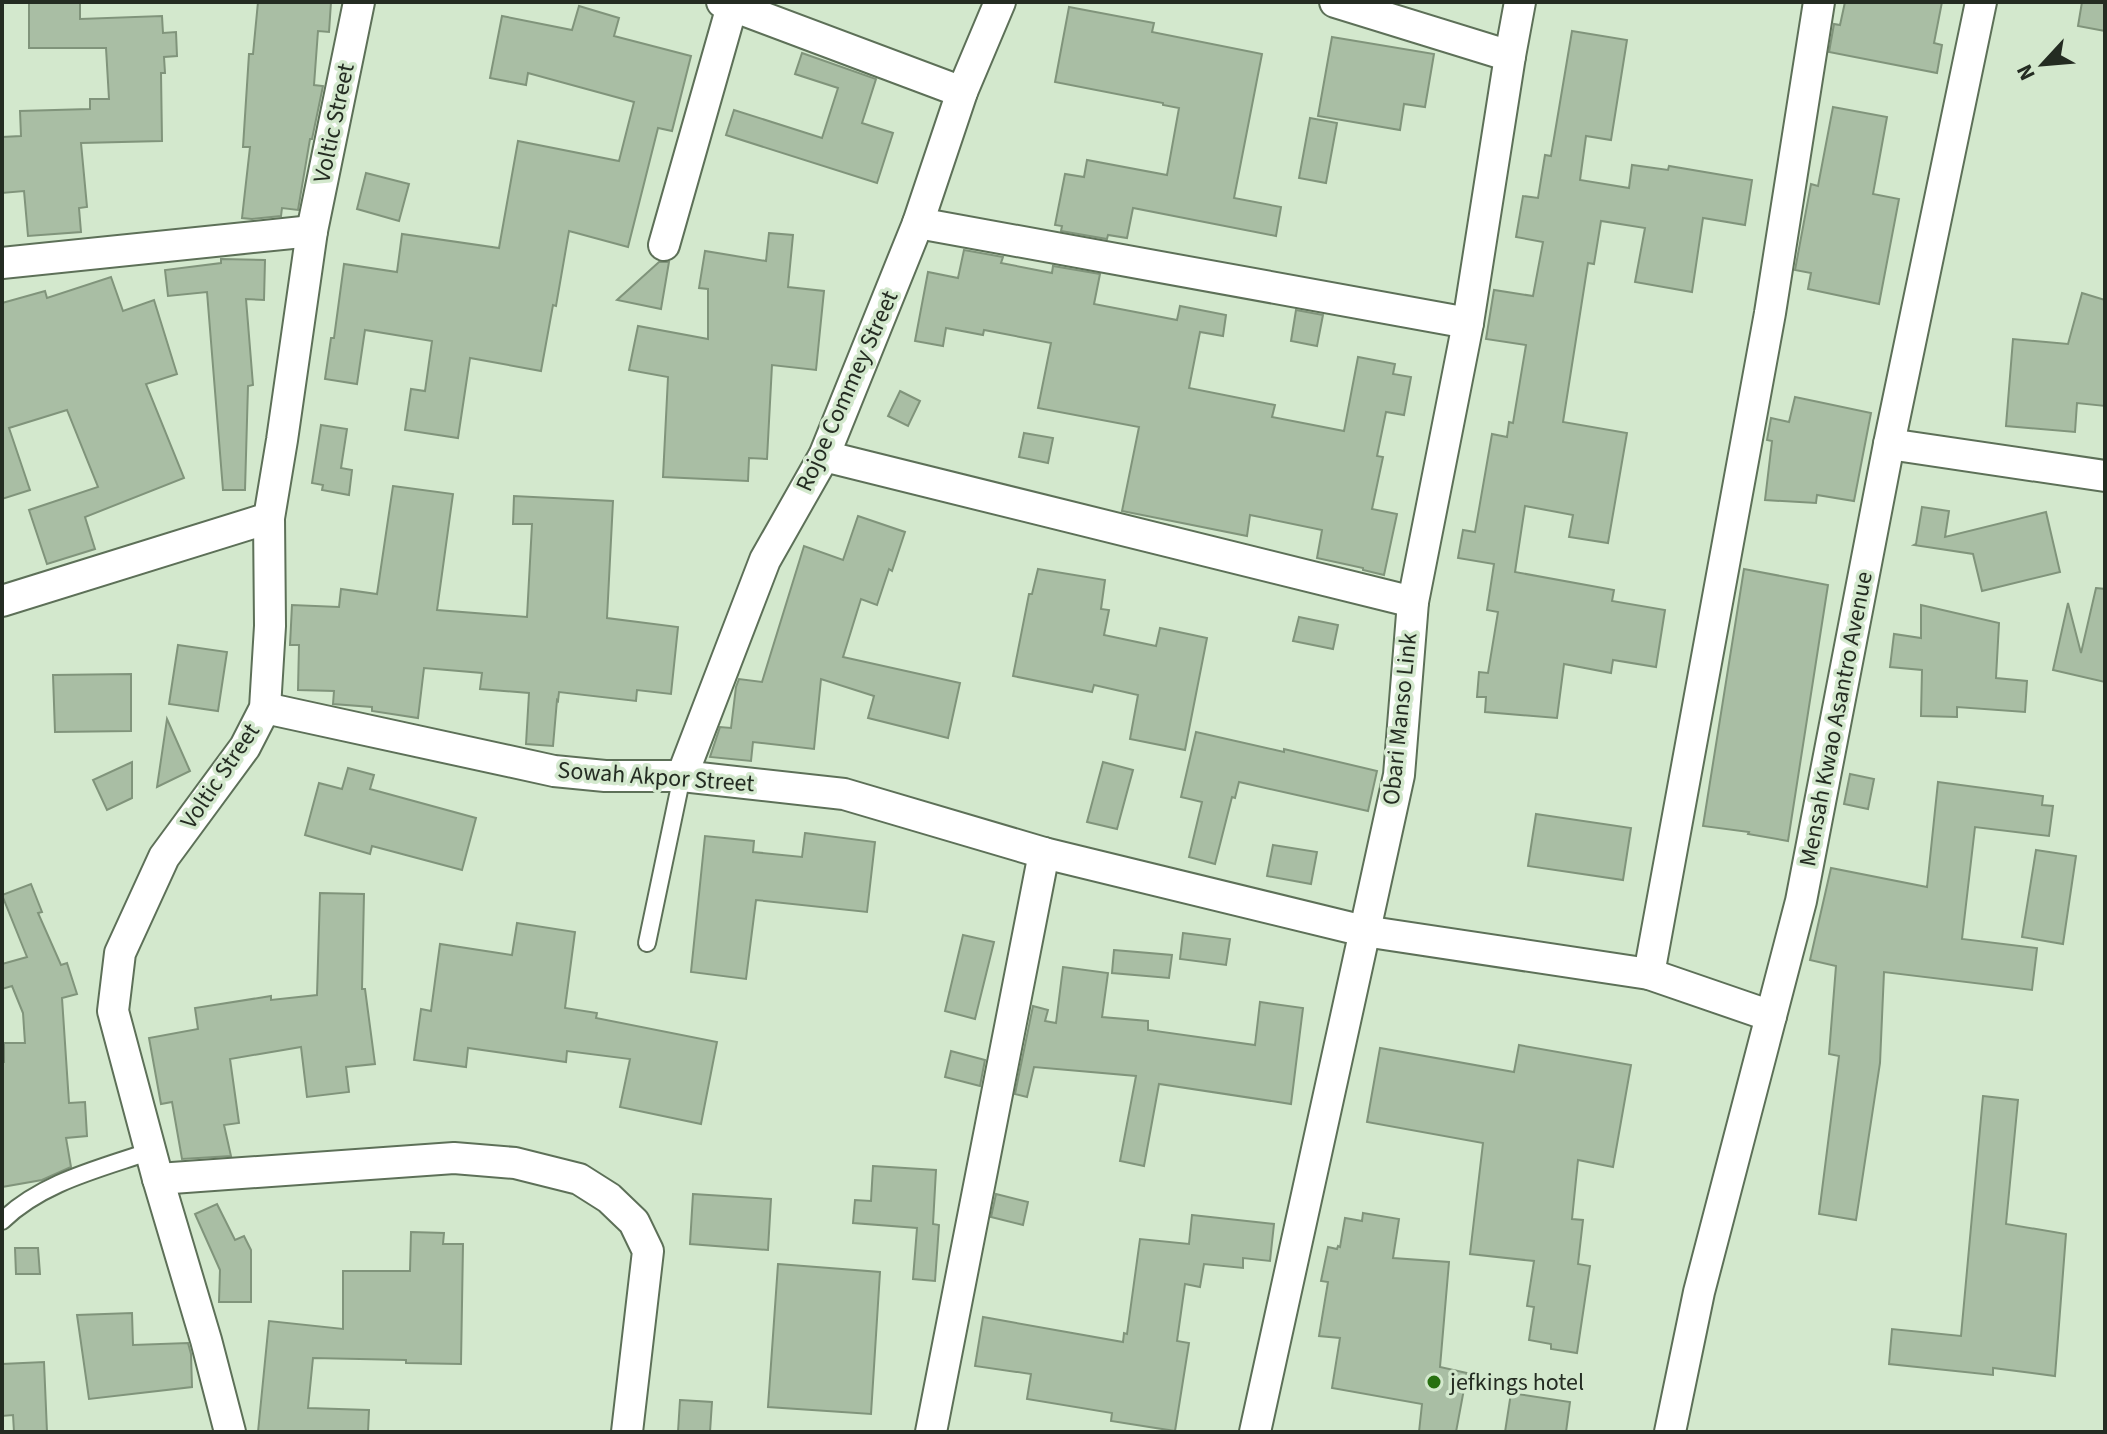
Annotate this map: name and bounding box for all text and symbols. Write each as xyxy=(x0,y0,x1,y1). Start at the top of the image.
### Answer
north arrow xyxy=(2003,24,2083,104)
text: N xyxy=(2008,59,2044,86)
street label: Voltic Street xyxy=(304,60,364,186)
street label: Rojoe Commey Street xyxy=(787,285,907,497)
street label: Mensah Kwao Asantro Avenue xyxy=(1790,569,1882,869)
street label: Obari Manso Link xyxy=(1374,631,1426,807)
street label: Voltic Street xyxy=(172,716,268,836)
street label: Sowah Akpor Street xyxy=(556,753,756,801)
place label: jefkings hotel xyxy=(1449,1365,1584,1400)
marker: jefkings hotel xyxy=(1425,1373,1443,1391)

